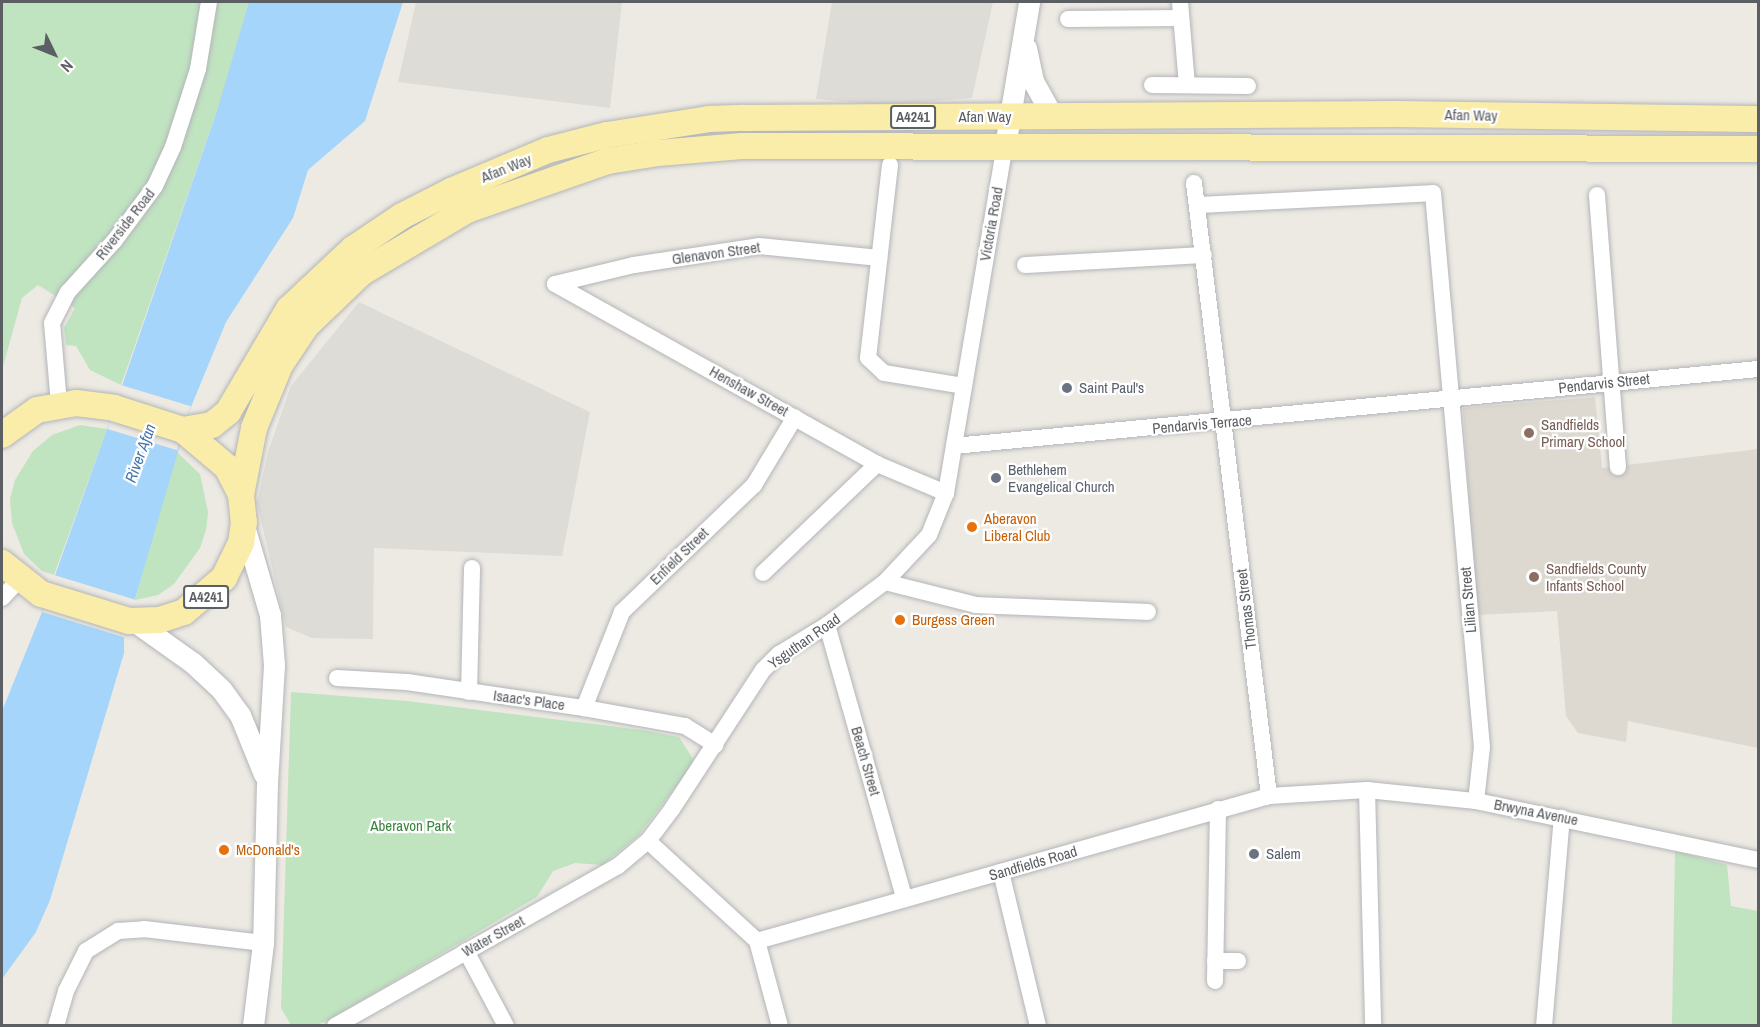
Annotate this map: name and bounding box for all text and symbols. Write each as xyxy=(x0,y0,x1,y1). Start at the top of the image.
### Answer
north arrow xyxy=(24,24,84,84)
text: N xyxy=(56,55,78,77)
road number: A4241 xyxy=(889,106,937,128)
street label: Afan Way xyxy=(1444,106,1498,124)
street label: Afan Way xyxy=(959,108,1011,126)
street label: Afan Way xyxy=(478,150,534,186)
street label: Riverside Road xyxy=(92,185,158,263)
street label: Victoria Road xyxy=(976,186,1006,262)
street label: Glenavon Street xyxy=(671,238,761,268)
street label: Henshaw Street xyxy=(706,362,792,420)
street label: Pendarvis Street xyxy=(1558,369,1650,397)
place label: Saint Paul's xyxy=(1079,379,1144,397)
marker: Saint Paul's xyxy=(1060,381,1074,395)
street label: Pendarvis Terrace xyxy=(1152,411,1252,437)
place label: Sandfields Primary School xyxy=(1541,415,1625,450)
water label: River Afan xyxy=(120,421,160,485)
marker: Sandfields Primary School xyxy=(1522,426,1536,440)
place label: Bethlehem Evangelical Church xyxy=(1008,460,1115,495)
marker: Bethlehem Evangelical Church xyxy=(989,471,1003,485)
place label: Aberavon Liberal Club xyxy=(984,509,1050,544)
marker: Aberavon Liberal Club xyxy=(965,520,979,534)
street label: Enfield Street xyxy=(646,524,712,588)
place label: Sandfields County Infants School xyxy=(1546,559,1647,594)
street label: Lilian Street xyxy=(1456,566,1480,634)
street label: Thomas Street xyxy=(1232,568,1260,650)
marker: Sandfields County Infants School xyxy=(1527,570,1541,584)
road number: A4241 xyxy=(182,586,230,608)
street label: Ysguthan Road xyxy=(764,610,844,672)
place label: Burgess Green xyxy=(912,611,995,629)
marker: Burgess Green xyxy=(893,613,907,627)
street label: Isaac's Place xyxy=(492,686,566,714)
street label: Beach Street xyxy=(848,724,884,798)
street label: Brwyna Avenue xyxy=(1492,795,1580,829)
park label: Aberavon Park xyxy=(370,817,452,835)
place label: McDonald's xyxy=(236,841,300,859)
street label: Sandfields Road xyxy=(987,842,1079,884)
marker: McDonald's xyxy=(217,843,231,857)
place label: Salem xyxy=(1266,845,1301,863)
marker: Salem xyxy=(1247,847,1261,861)
street label: Water Street xyxy=(459,912,527,960)

